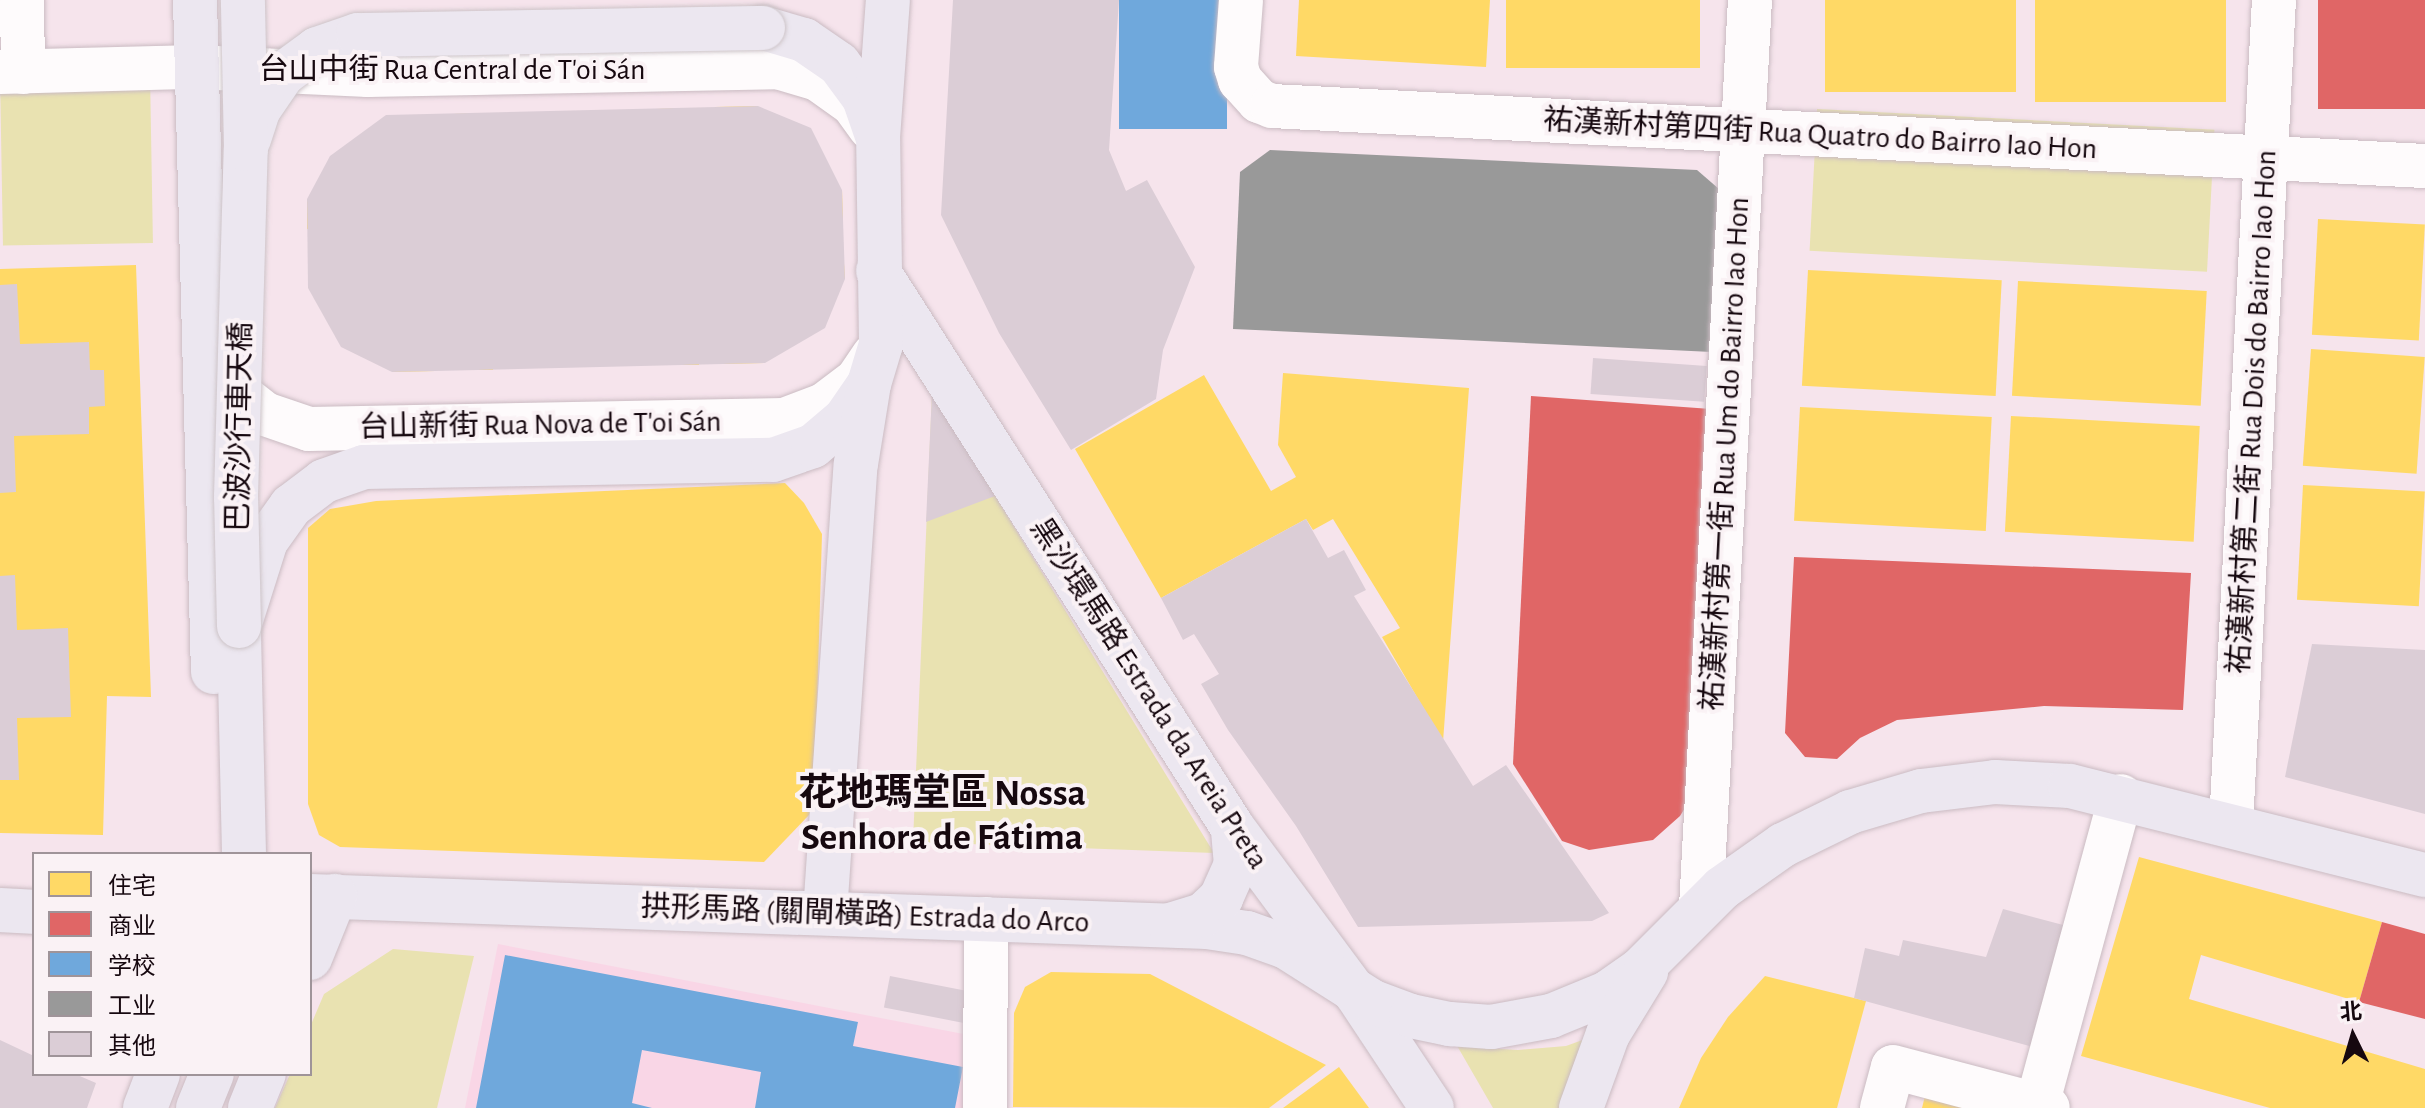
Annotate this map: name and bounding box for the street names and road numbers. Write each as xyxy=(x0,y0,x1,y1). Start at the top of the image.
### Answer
street label: 台山中街 Rua Central de T'oi Sán xyxy=(258,52,646,88)
street label: 祐漢新村第四街 Rua Quatro do Bairro Iao Hon xyxy=(1542,103,2098,167)
street label: 祐漢新村第二街 Rua Dois do Bairro Iao Hon xyxy=(2221,149,2285,675)
street label: 祐漢新村第一街 Rua Um do Bairro Iao Hon xyxy=(1695,196,1757,712)
street label: 巴波沙行車天橋 xyxy=(220,322,260,532)
street label: 台山新街 Rua Nova de T'oi Sán xyxy=(358,404,722,446)
street label: 黑沙環馬路 Estrada da Areia Preta xyxy=(1022,512,1276,876)
street label: 拱形馬路 (關閘橫路) Estrada do Arco xyxy=(640,889,1090,941)

